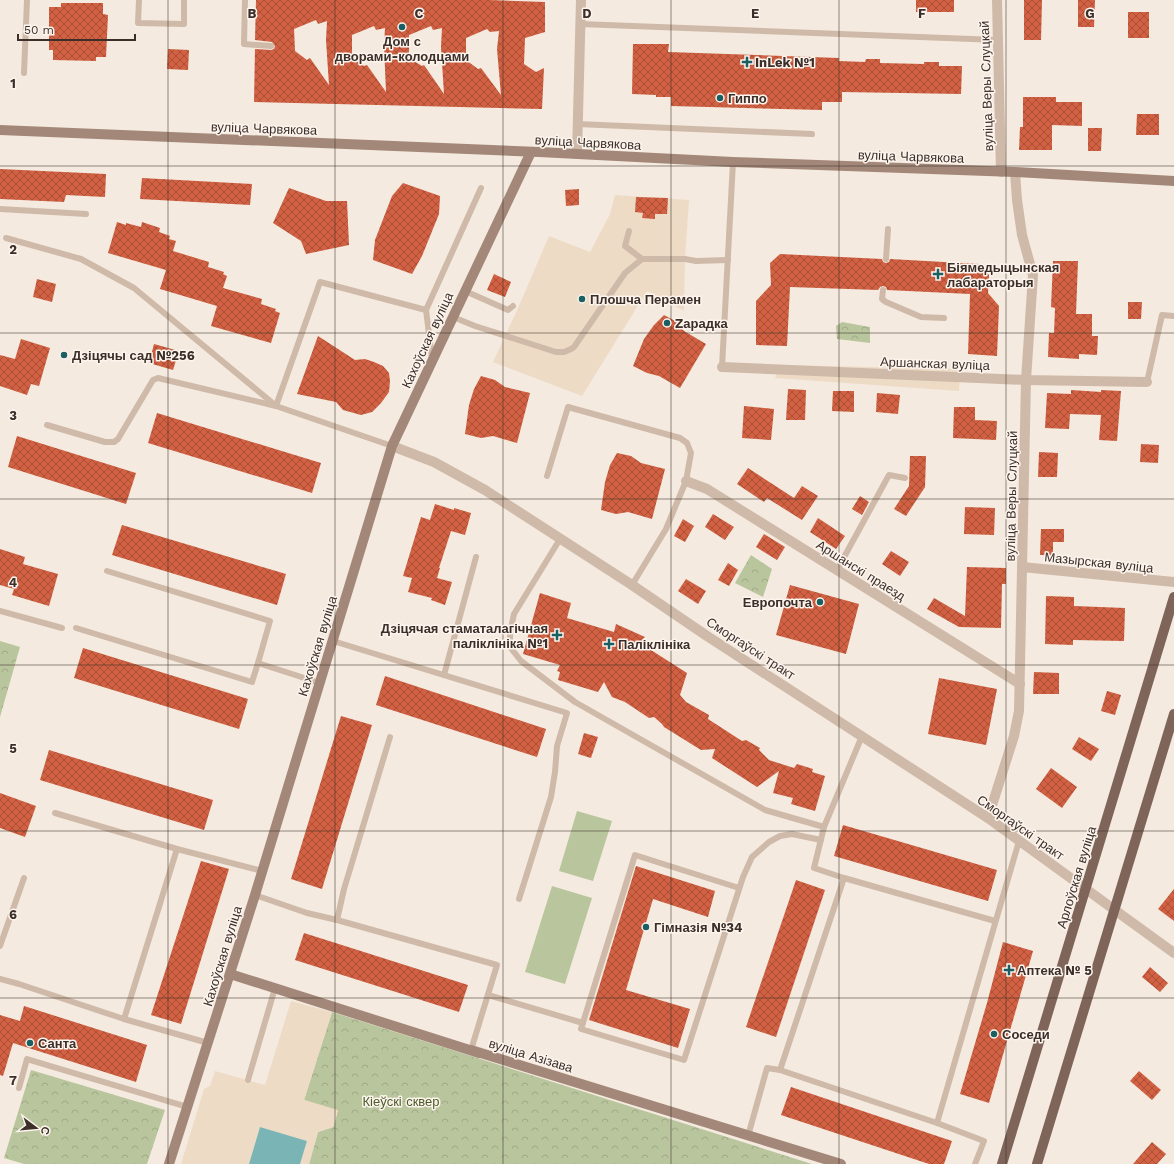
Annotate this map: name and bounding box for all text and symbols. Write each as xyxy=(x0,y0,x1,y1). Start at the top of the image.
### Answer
text: B xyxy=(248,6,257,21)
text: C xyxy=(415,6,424,21)
text: D xyxy=(582,6,592,21)
text: E xyxy=(751,6,759,21)
text: F xyxy=(918,6,926,21)
text: G xyxy=(1085,6,1095,21)
scale bar xyxy=(18,16,135,42)
street label: вуліца Веры Слуцкай xyxy=(977,20,996,152)
marker: Дом с дворами-колодцами xyxy=(397,22,407,32)
text: 50 m xyxy=(24,23,54,37)
place label: Дом с дворами-колодцами xyxy=(335,34,469,64)
place label: InLek №1 xyxy=(755,55,815,70)
marker: InLek №1 xyxy=(742,57,752,67)
text: 1 xyxy=(10,76,16,91)
place label: Гиппо xyxy=(728,91,767,106)
marker: Гиппо xyxy=(715,93,725,103)
street label: вуліца Чарвякова xyxy=(211,119,318,138)
street label: вуліца Чарвякова xyxy=(534,132,642,153)
street label: вуліца Чарвякова xyxy=(858,147,965,166)
text: 2 xyxy=(9,242,17,257)
place label: Біямедыцынская лабараторыя xyxy=(947,260,1059,290)
marker: Біямедыцынская лабараторыя xyxy=(932,268,944,280)
street label: Кахоўская вуліца xyxy=(399,289,457,391)
place label: Плошча Перамен xyxy=(590,292,701,307)
marker: Плошча Перамен xyxy=(577,294,587,304)
place label: Zарадка xyxy=(675,316,728,331)
marker: Zарадка xyxy=(662,318,672,328)
place label: Дзіцячы сад №256 xyxy=(72,348,195,363)
marker: Дзіцячы сад №256 xyxy=(59,350,69,360)
street label: Аршанская вуліца xyxy=(880,354,991,373)
text: 3 xyxy=(9,408,17,423)
street label: вуліца Веры Слуцкай xyxy=(1003,431,1020,561)
street label: Аршанскі праезд xyxy=(814,537,908,604)
street label: Мазырская вуліца xyxy=(1044,549,1155,576)
text: 4 xyxy=(9,575,18,590)
street label: Кахоўская вуліца xyxy=(295,593,340,698)
place label: Европочта xyxy=(743,595,813,610)
marker: Европочта xyxy=(815,597,825,607)
street label: Сморгаўскі тракт xyxy=(704,614,798,683)
place label: Дзіцячая стаматалагічная паліклініка №1 xyxy=(381,621,548,651)
marker: Дзіцячая стаматалагічная паліклініка №1 xyxy=(551,629,563,641)
place label: Паліклініка xyxy=(618,637,691,652)
marker: Паліклініка xyxy=(603,638,615,650)
text: 5 xyxy=(9,741,17,756)
street label: Сморгаўскі тракт xyxy=(974,792,1067,863)
street label: Арлоўская вуліца xyxy=(1054,823,1099,930)
street label: Кахоўская вуліца xyxy=(200,903,245,1008)
text: 6 xyxy=(9,907,17,922)
place label: Гімназія №34 xyxy=(654,920,743,935)
marker: Гімназія №34 xyxy=(641,922,651,932)
place label: Аптека № 5 xyxy=(1017,963,1092,978)
marker: Аптека № 5 xyxy=(1004,965,1014,975)
place label: Соседи xyxy=(1002,1027,1050,1042)
marker: Соседи xyxy=(989,1029,999,1039)
place label: Санта xyxy=(38,1036,77,1051)
street label: вуліца Азізава xyxy=(487,1036,575,1076)
marker: Санта xyxy=(25,1038,35,1048)
text: 7 xyxy=(9,1073,17,1088)
park label: Кіеўскі сквер xyxy=(362,1094,440,1109)
north arrow xyxy=(16,1108,56,1148)
text: С xyxy=(38,1125,52,1136)

